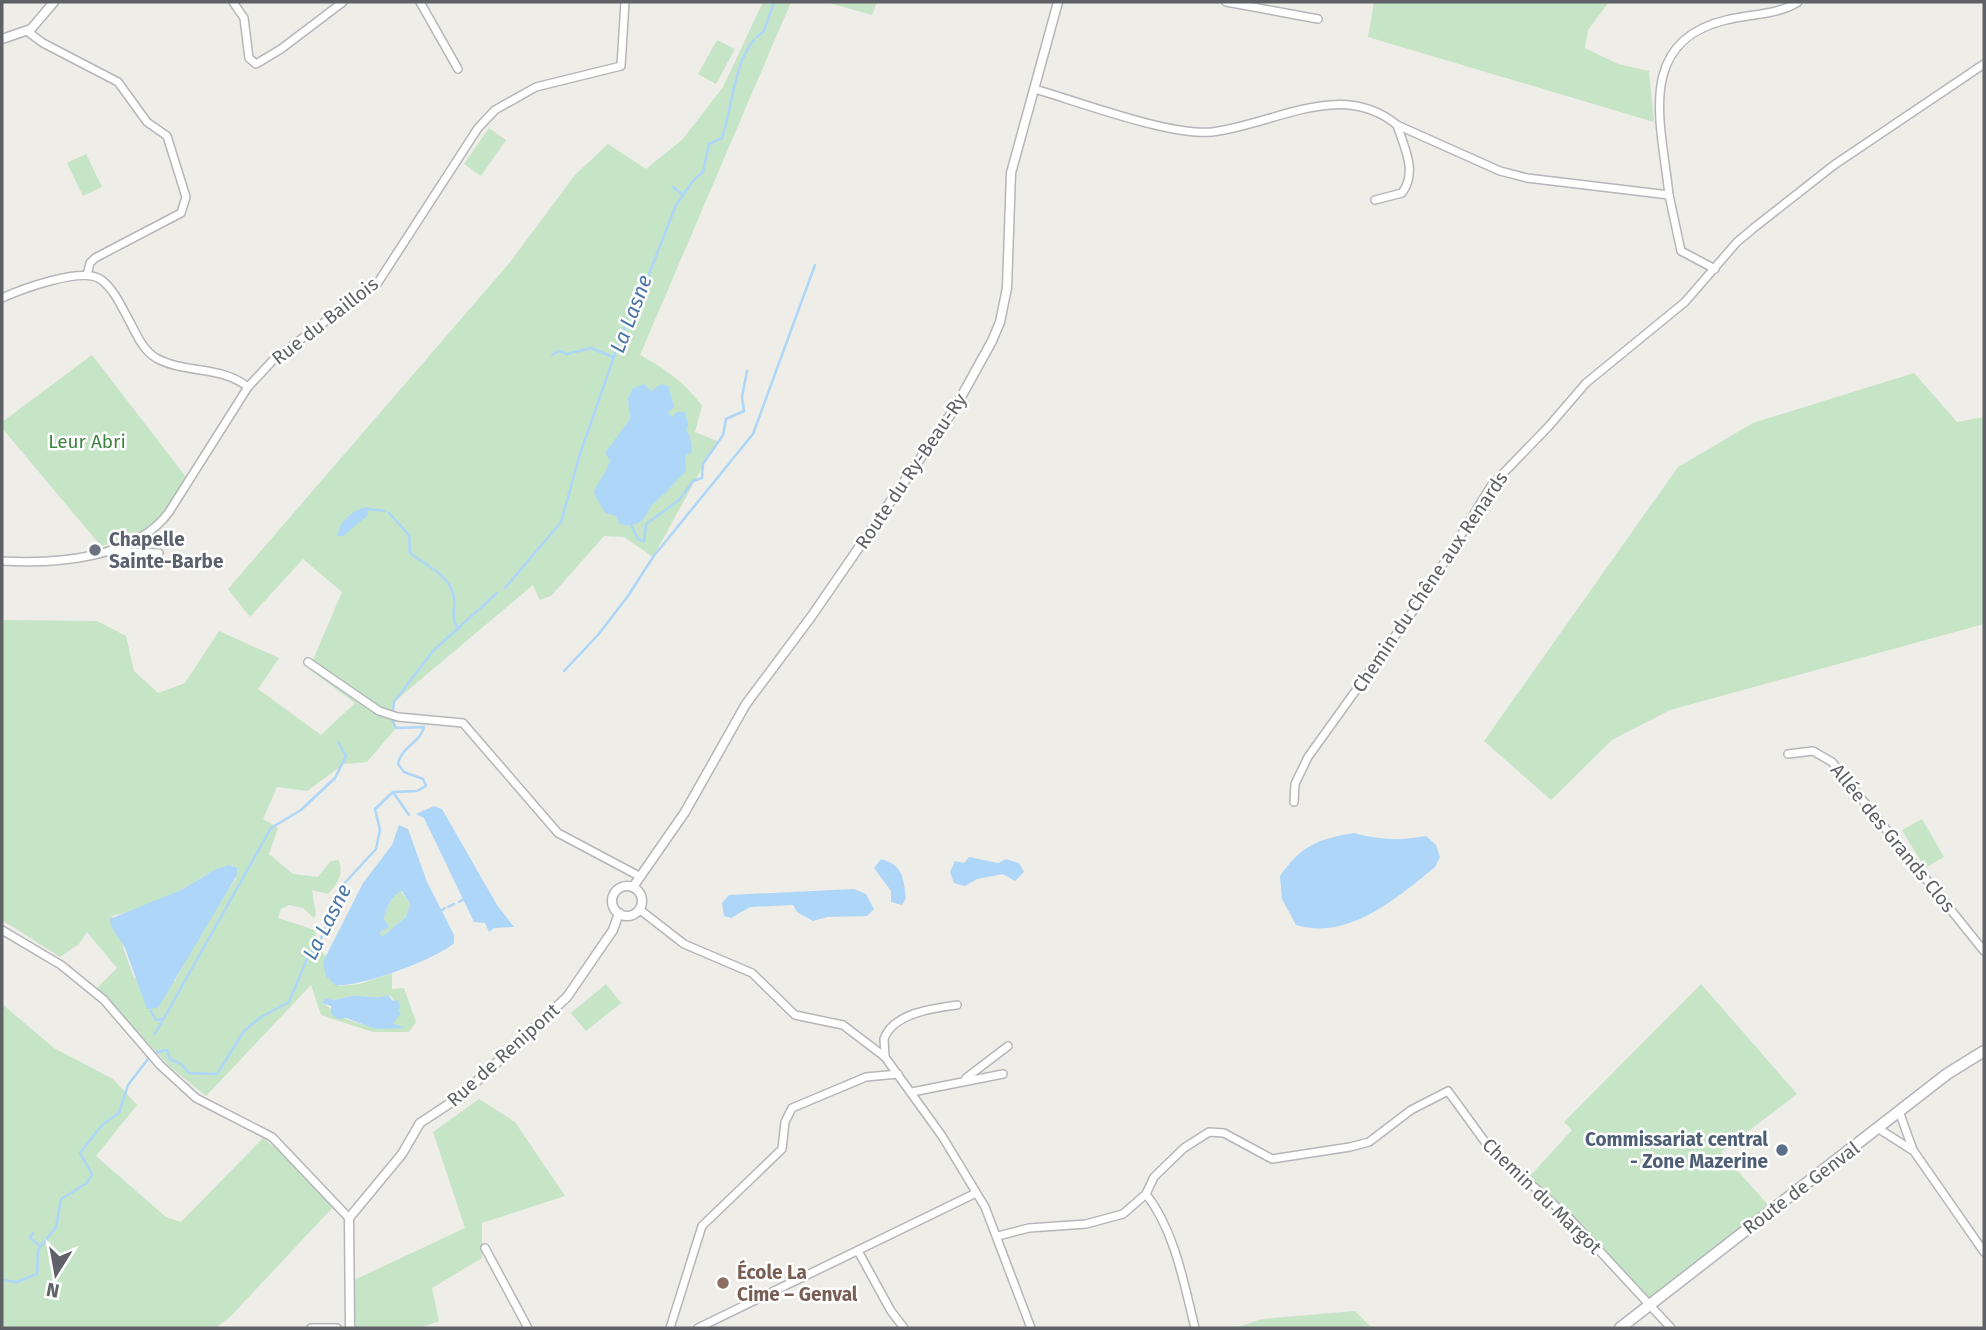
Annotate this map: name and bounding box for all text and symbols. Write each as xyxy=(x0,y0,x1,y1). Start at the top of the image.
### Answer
water label: La Lasne xyxy=(604,271,658,357)
street label: Rue du Baillois xyxy=(267,272,383,370)
street label: Route du Ry-Beau-Ry xyxy=(850,388,972,553)
park label: Leur Abri xyxy=(48,430,126,453)
street label: Chemin du Chêne aux Renards xyxy=(1347,467,1513,697)
place label: Chapelle Sainte-Barbe xyxy=(109,528,223,573)
marker: Chapelle Sainte-Barbe xyxy=(87,542,103,558)
street label: Allée des Grands Clos xyxy=(1826,759,1960,917)
water label: La Lasne xyxy=(297,880,357,964)
street label: Rue de Renipont xyxy=(442,998,564,1111)
place label: Commissariat central - Zone Mazerine xyxy=(1585,1128,1768,1173)
street label: Chemin du Margot xyxy=(1478,1133,1607,1259)
street label: Route de Genval xyxy=(1738,1136,1864,1239)
marker: Commissariat central - Zone Mazerine xyxy=(1774,1142,1790,1158)
north arrow xyxy=(21,1239,91,1309)
place label: École La Cime – Genval xyxy=(737,1259,858,1306)
marker: École La Cime – Genval xyxy=(715,1275,731,1291)
text: N xyxy=(44,1278,61,1303)

